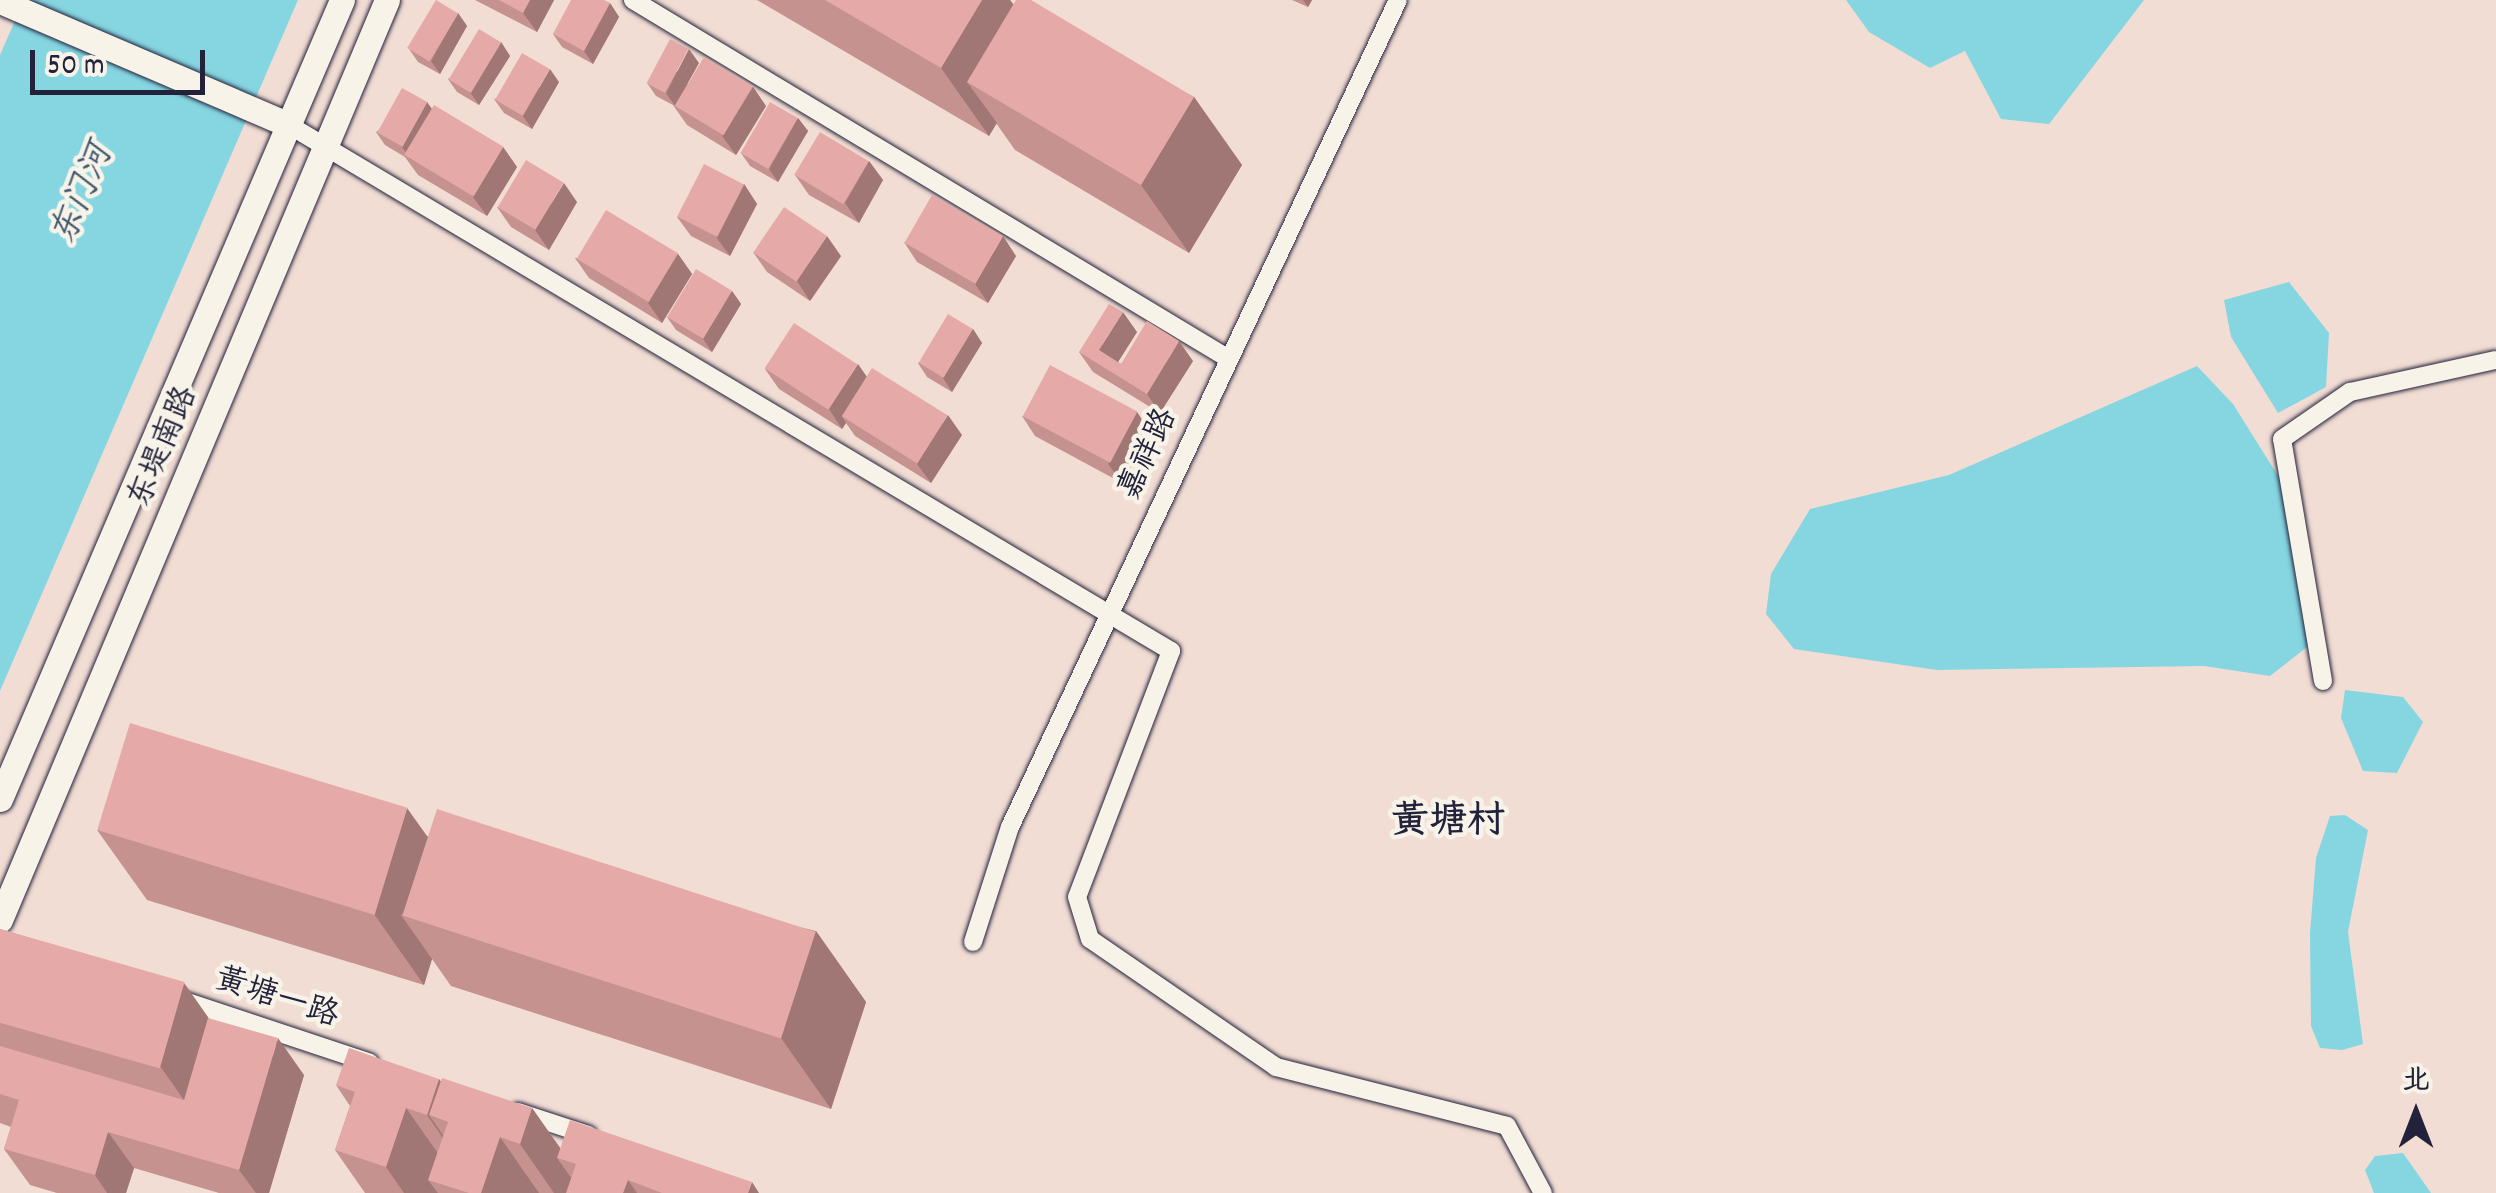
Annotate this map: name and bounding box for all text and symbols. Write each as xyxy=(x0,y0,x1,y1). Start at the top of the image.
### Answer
scale bar xyxy=(35,30,210,92)
text: 50 m xyxy=(47,46,105,89)
water label: 东门河 xyxy=(44,138,124,252)
street label: 东堤南路 xyxy=(122,382,208,514)
street label: 嘉祥路 xyxy=(1112,403,1188,507)
district label: 黄塘村 xyxy=(1391,801,1505,847)
street label: 黄塘一路 xyxy=(209,962,343,1038)
north arrow xyxy=(2366,1063,2466,1163)
text: 北 xyxy=(2402,1063,2430,1103)

